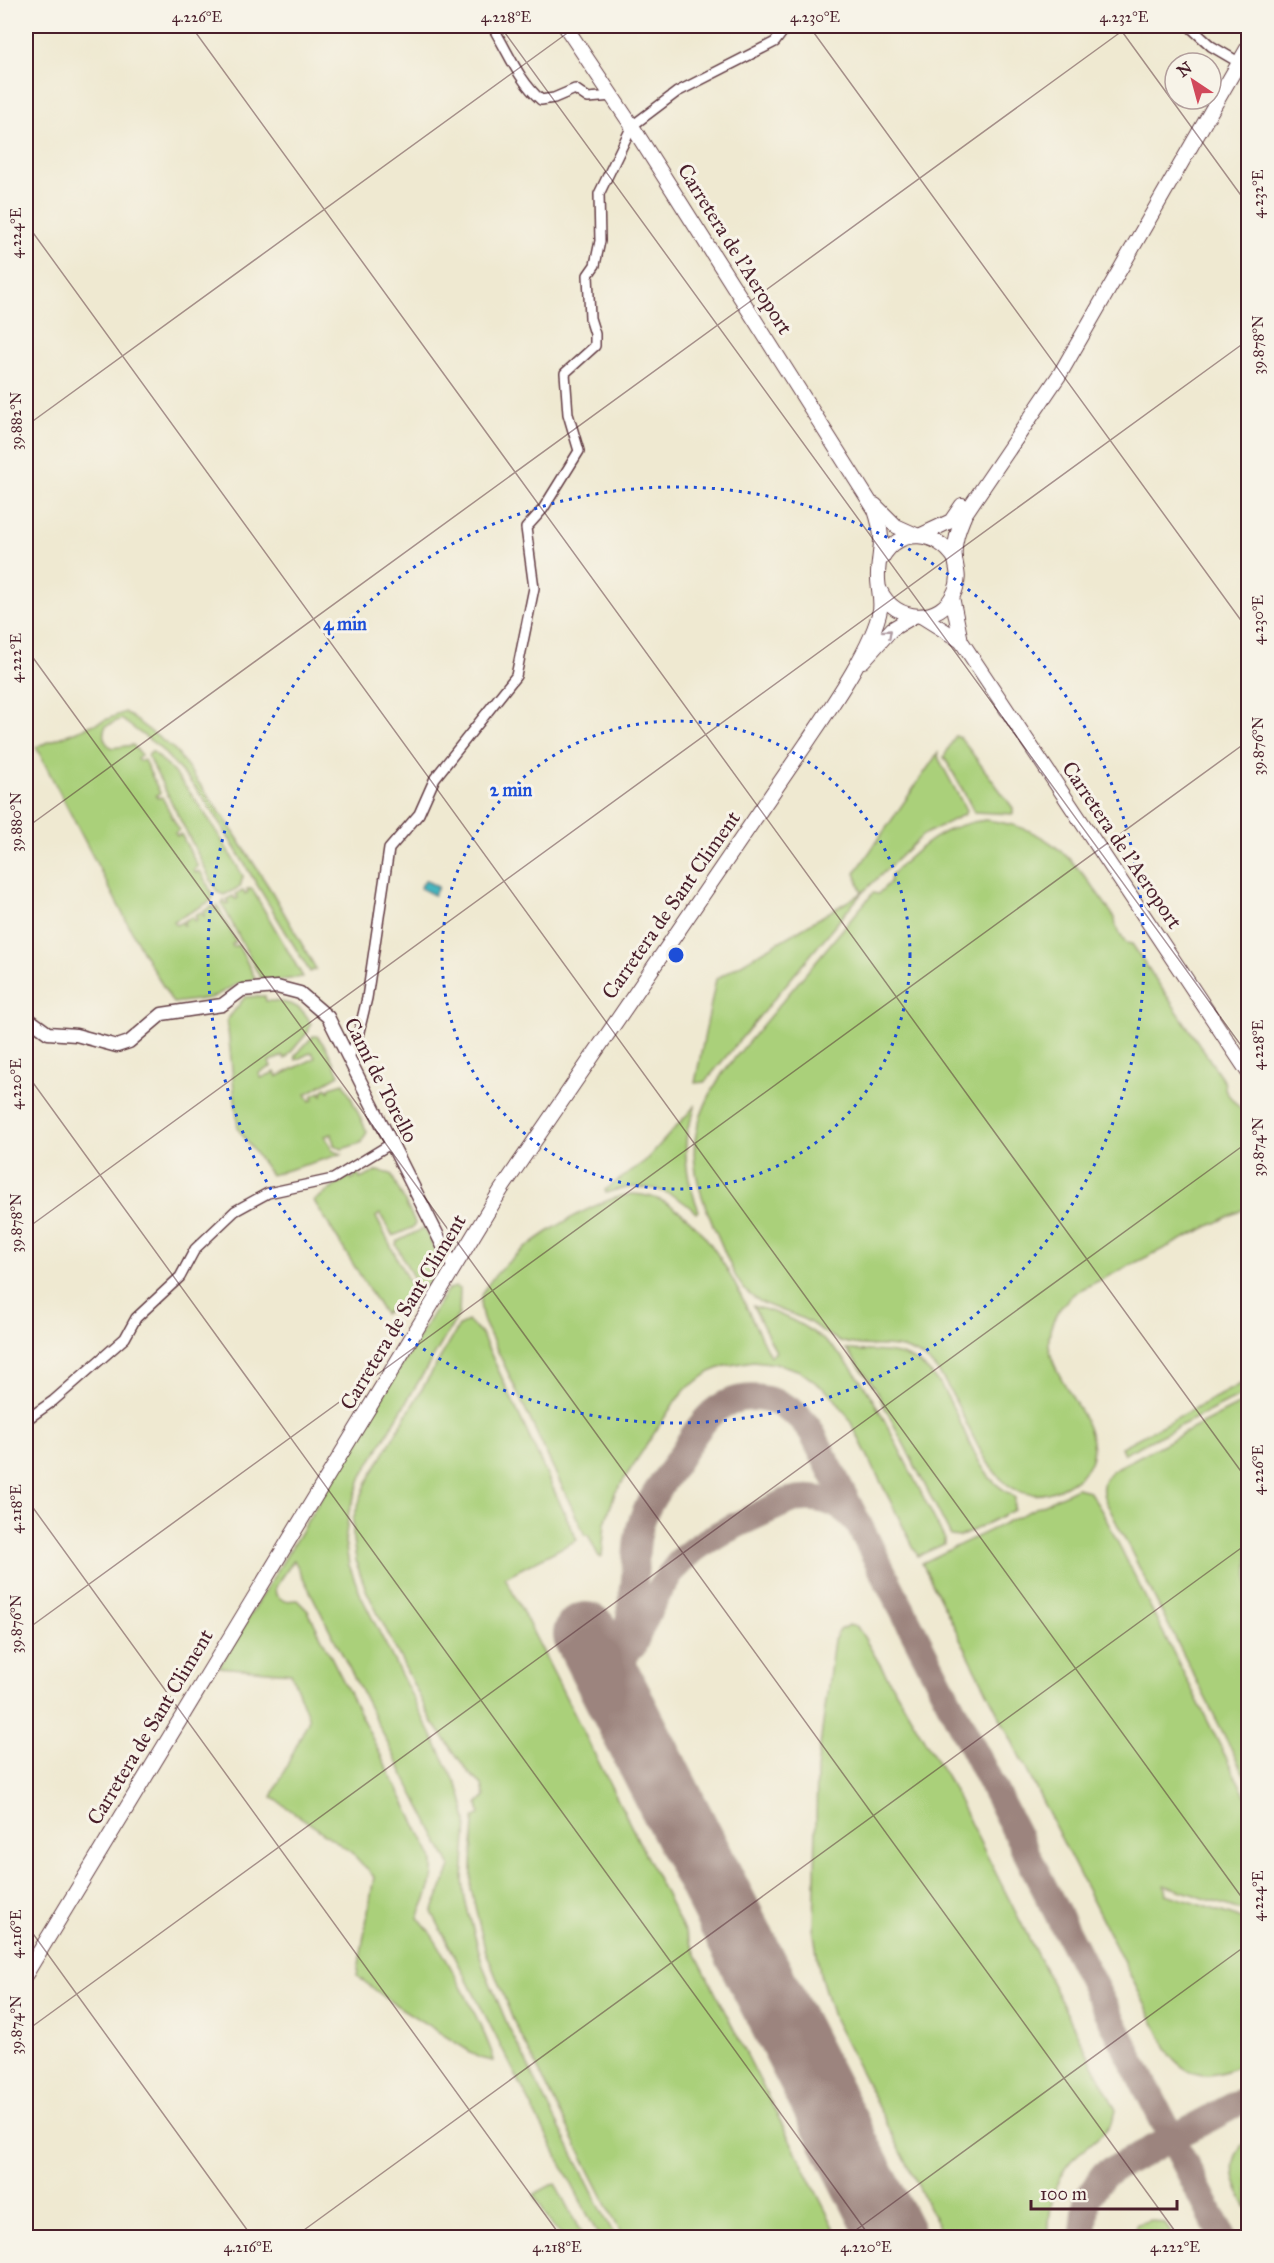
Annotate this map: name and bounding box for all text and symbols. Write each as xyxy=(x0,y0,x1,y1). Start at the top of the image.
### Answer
text: 4.226°E xyxy=(172,8,222,26)
text: 4.228°E xyxy=(481,8,532,26)
text: 4.230°E xyxy=(790,8,840,26)
text: 4.232°E xyxy=(1100,8,1149,26)
north arrow xyxy=(1163,51,1223,111)
text: N xyxy=(1173,57,1196,81)
street label: Carretera de l'Aeroport xyxy=(672,159,798,340)
text: 4.232°E xyxy=(1249,169,1267,218)
text: 4.224°E xyxy=(7,207,25,259)
text: 39.878°N xyxy=(1249,315,1267,375)
text: 39.882°N xyxy=(7,391,25,450)
text: 4.230°E xyxy=(1249,595,1267,645)
text: 4 min xyxy=(323,613,367,636)
one-way arrow xyxy=(882,629,892,640)
text: 4.222°E xyxy=(7,633,25,683)
text: 39.876°N xyxy=(1249,716,1267,775)
street label: Carretera de l'Aeroport xyxy=(1056,756,1188,934)
text: 2 min xyxy=(490,779,533,801)
text: 39.880°N xyxy=(7,792,25,852)
street label: Carretera de Sant Climent xyxy=(596,805,746,1004)
centre of rings xyxy=(666,945,686,965)
street label: Camí de Torello xyxy=(338,1013,424,1147)
text: 4.228°E xyxy=(1249,1019,1267,1070)
text: 4.220°E xyxy=(7,1058,25,1110)
text: 39.874°N xyxy=(1249,1117,1267,1177)
text: 39.878°N xyxy=(7,1193,25,1253)
street label: Carretera de Sant Climent xyxy=(334,1209,472,1415)
text: 4.226°E xyxy=(1249,1445,1267,1495)
text: 4.218°E xyxy=(7,1484,25,1534)
text: 39.876°N xyxy=(7,1594,25,1653)
street label: Carretera de Sant Climent xyxy=(81,1624,219,1830)
text: 4.224°E xyxy=(1249,1870,1267,1922)
text: 4.216°E xyxy=(7,1909,25,1958)
text: 39.874°N xyxy=(7,1995,25,2055)
scale bar xyxy=(1031,2173,1176,2211)
text: 100 m xyxy=(1040,2183,1087,2205)
text: 4.216°E xyxy=(224,2238,273,2256)
text: 4.218°E xyxy=(532,2238,582,2256)
text: 4.220°E xyxy=(840,2238,892,2256)
text: 4.222°E xyxy=(1150,2238,1200,2256)

